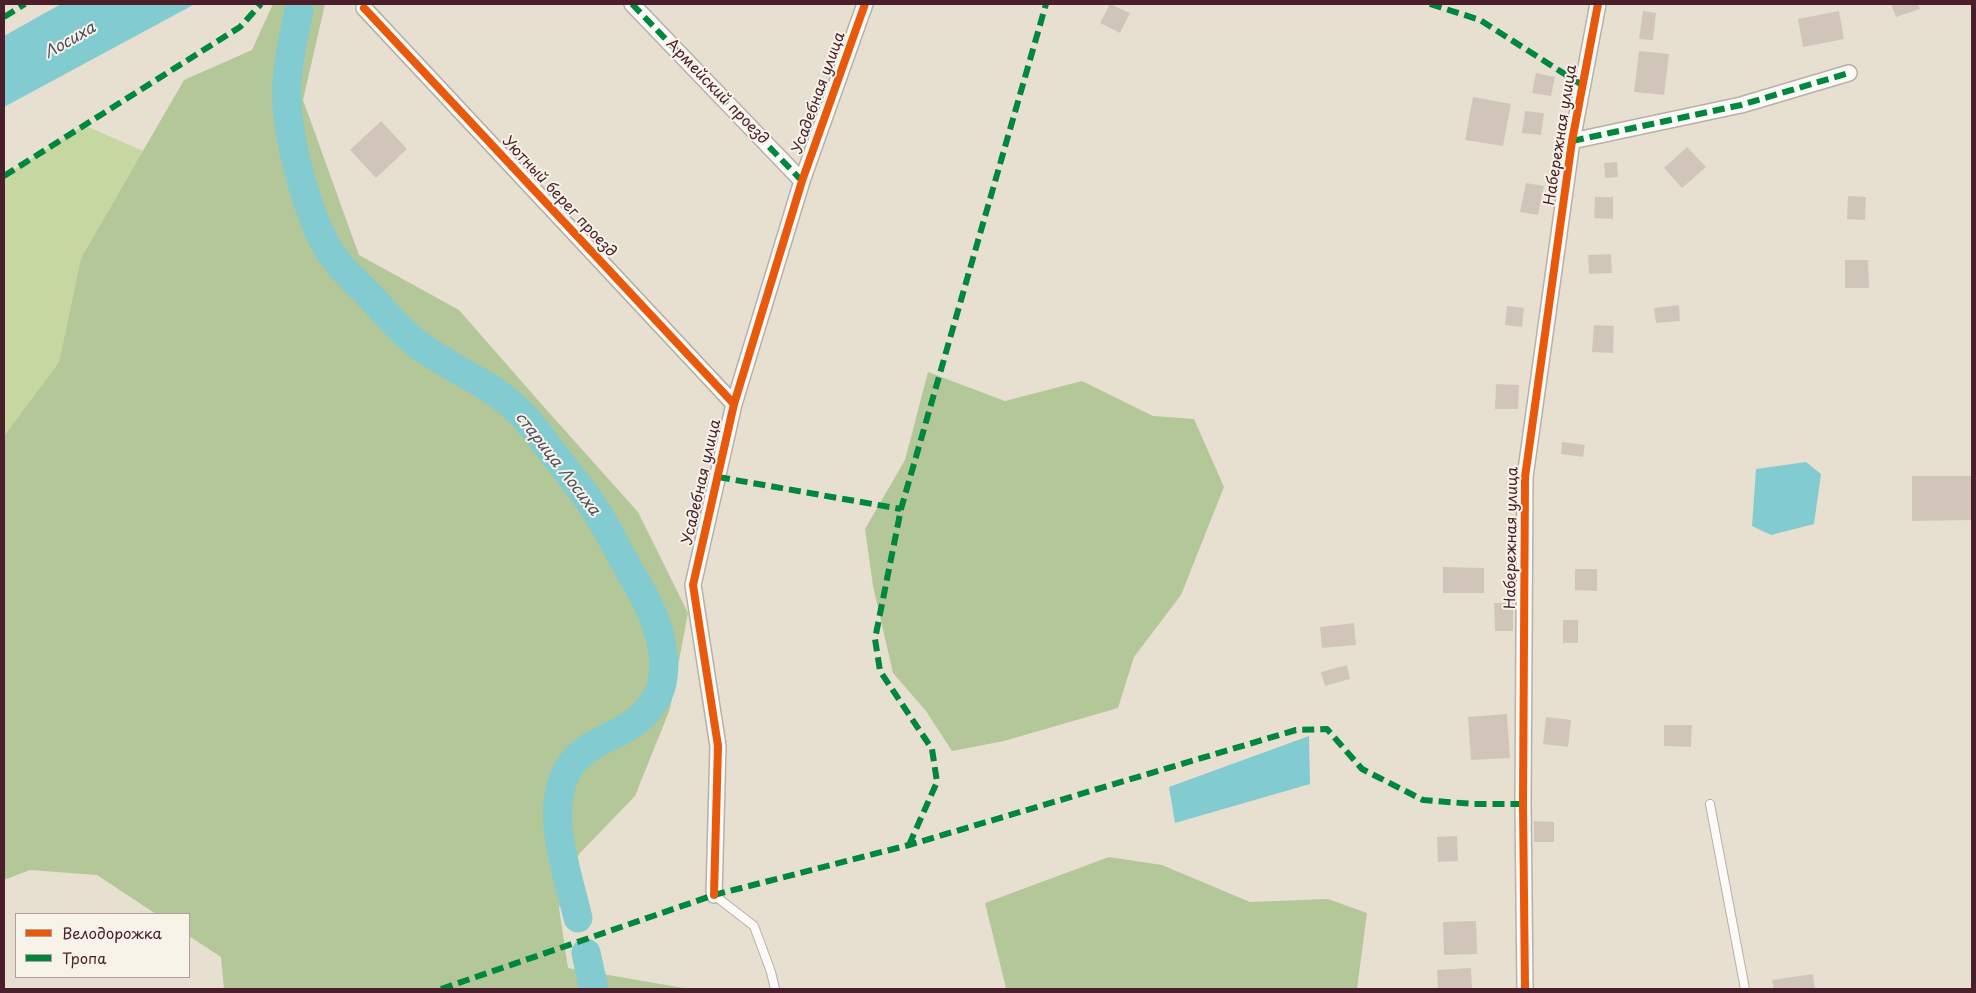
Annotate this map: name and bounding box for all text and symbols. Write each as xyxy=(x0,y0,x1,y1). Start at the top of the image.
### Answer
water label: Лосиха xyxy=(41,19,99,63)
street label: Усадебная улица xyxy=(789,30,849,156)
street label: Армейский проезд xyxy=(662,35,772,149)
street label: Набережная улица xyxy=(1541,63,1581,207)
street label: Уютный берег проезд xyxy=(498,133,620,261)
water label: старица Лосиха xyxy=(511,408,603,520)
street label: Усадебная улица xyxy=(679,418,725,546)
street label: Набережная улица xyxy=(1502,467,1522,609)
legend xyxy=(15,913,190,978)
text: Велодорожка xyxy=(62,921,162,944)
text: Тропа xyxy=(62,946,107,969)

